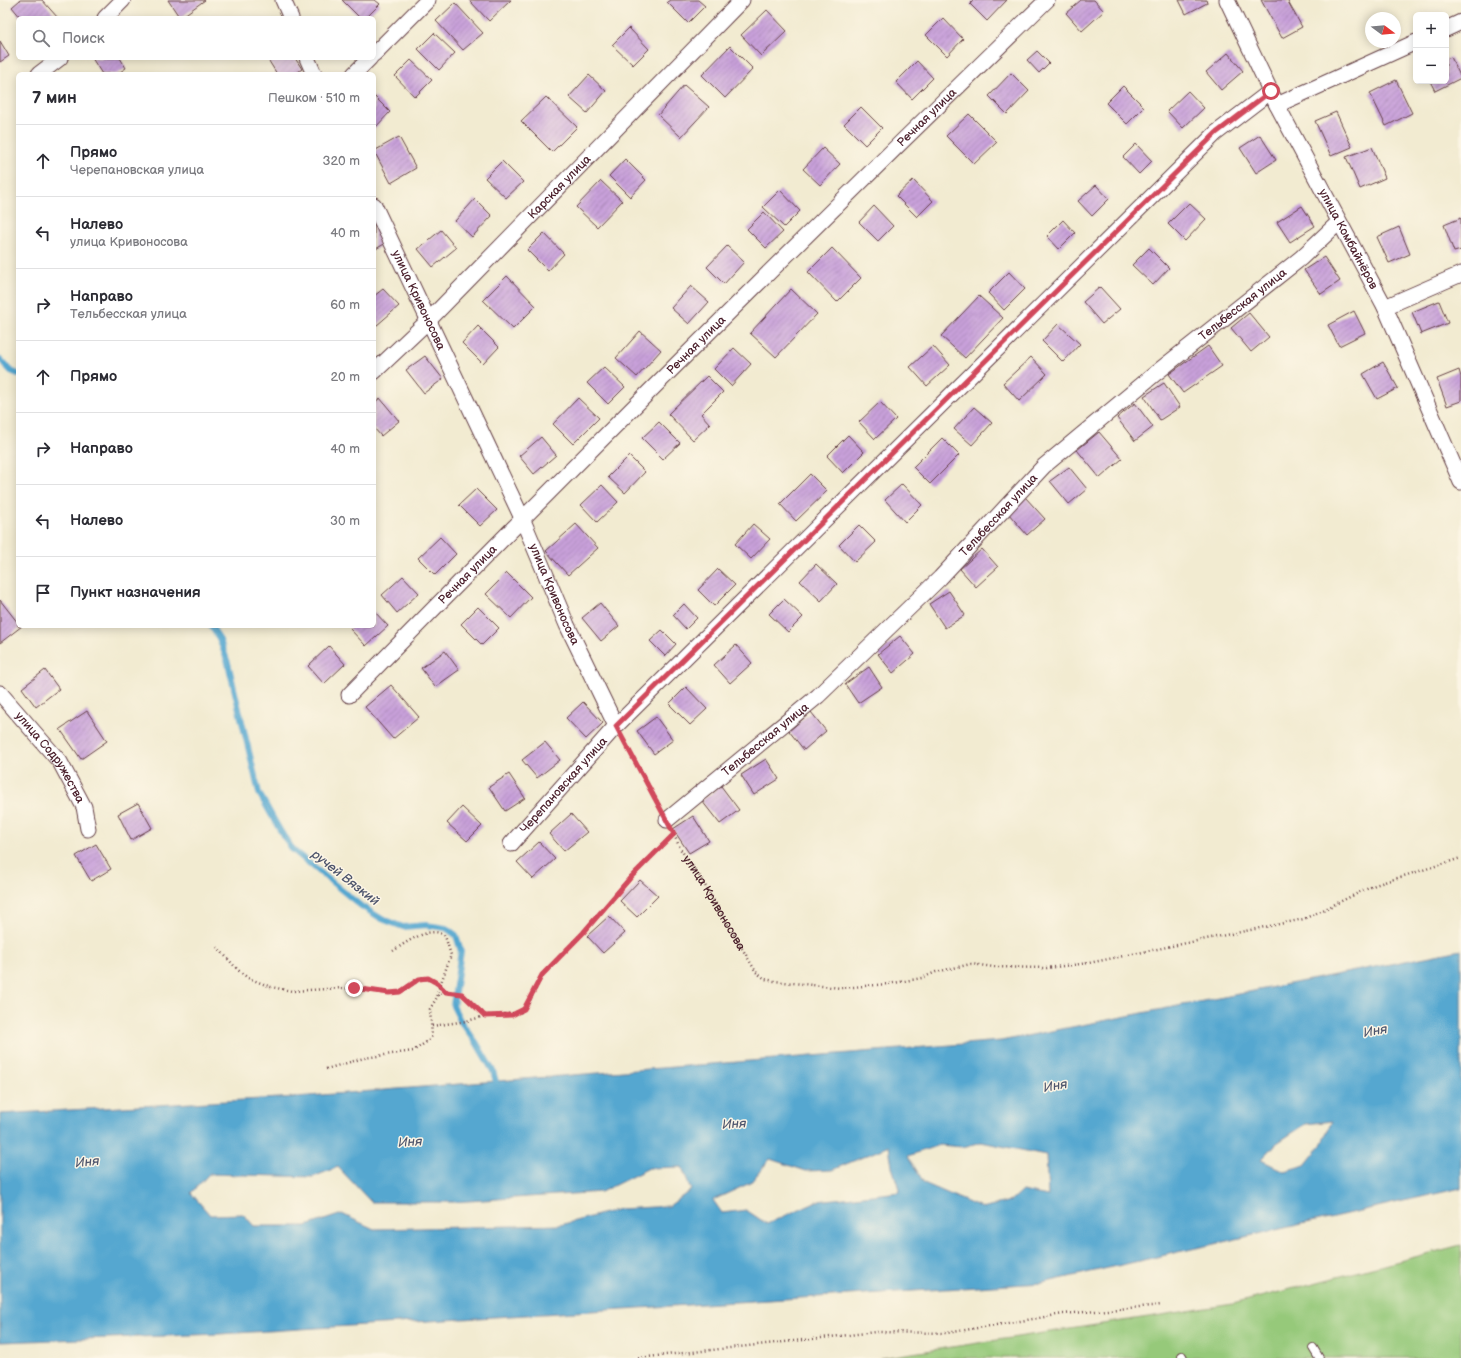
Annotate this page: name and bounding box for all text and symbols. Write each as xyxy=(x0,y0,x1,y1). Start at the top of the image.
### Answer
north arrow xyxy=(1365,12,1401,48)
map controls xyxy=(1413,12,1449,84)
button: + xyxy=(1413,12,1449,48)
search box xyxy=(16,16,376,60)
icon: search xyxy=(30,27,52,49)
text: Поиск xyxy=(62,29,105,48)
button: − xyxy=(1413,48,1449,84)
route start xyxy=(1262,82,1280,100)
street label: Речная улица xyxy=(894,85,960,150)
text: 7 мин xyxy=(32,88,77,108)
text: Пешком · 510 m xyxy=(268,90,360,106)
text: Прямо xyxy=(70,143,117,162)
icon: ahead xyxy=(32,150,54,172)
street label: Карская улица xyxy=(525,152,594,222)
text: 320 m xyxy=(322,153,360,169)
text: Черепановская улица xyxy=(70,162,204,178)
street label: улица Комбайнёров xyxy=(1315,186,1381,292)
text: Налево xyxy=(70,215,123,234)
icon: left xyxy=(32,222,54,244)
text: 40 m xyxy=(330,225,360,241)
text: улица Кривоносова xyxy=(70,234,188,250)
street label: улица Кривоносова xyxy=(388,248,448,353)
street label: Тельбесская улица xyxy=(1196,265,1290,344)
text: Направо xyxy=(70,287,133,306)
icon: right xyxy=(32,294,54,316)
text: 60 m xyxy=(330,297,360,313)
text: Тельбесская улица xyxy=(70,306,187,322)
street label: Речная улица xyxy=(664,313,729,378)
icon: ahead xyxy=(32,366,54,388)
text: Прямо xyxy=(70,367,117,386)
text: 20 m xyxy=(330,369,360,385)
icon: right xyxy=(32,438,54,460)
text: Направо xyxy=(70,439,133,458)
text: 40 m xyxy=(330,441,360,457)
street label: Тельбесская улица xyxy=(957,471,1041,560)
icon: left xyxy=(32,510,54,532)
text: Налево xyxy=(70,511,123,530)
text: 30 m xyxy=(330,513,360,529)
street label: улица Кривоносова xyxy=(526,541,583,648)
street label: Речная улица xyxy=(435,542,500,608)
icon: arrive xyxy=(32,582,54,604)
text: Пункт назначения xyxy=(70,583,201,602)
street label: Тельбесская улица xyxy=(719,700,812,780)
street label: улица Содружества xyxy=(12,709,88,806)
street label: Черепановская улица xyxy=(517,734,611,837)
water label: ручей Вязкий xyxy=(308,846,383,910)
street label: улица Кривоносова xyxy=(679,853,749,953)
route end xyxy=(345,979,363,997)
water label: Иня xyxy=(1362,1021,1389,1041)
water label: Иня xyxy=(1042,1076,1069,1096)
water label: Иня xyxy=(722,1115,747,1133)
water label: Иня xyxy=(398,1133,423,1151)
water label: Иня xyxy=(74,1153,101,1171)

